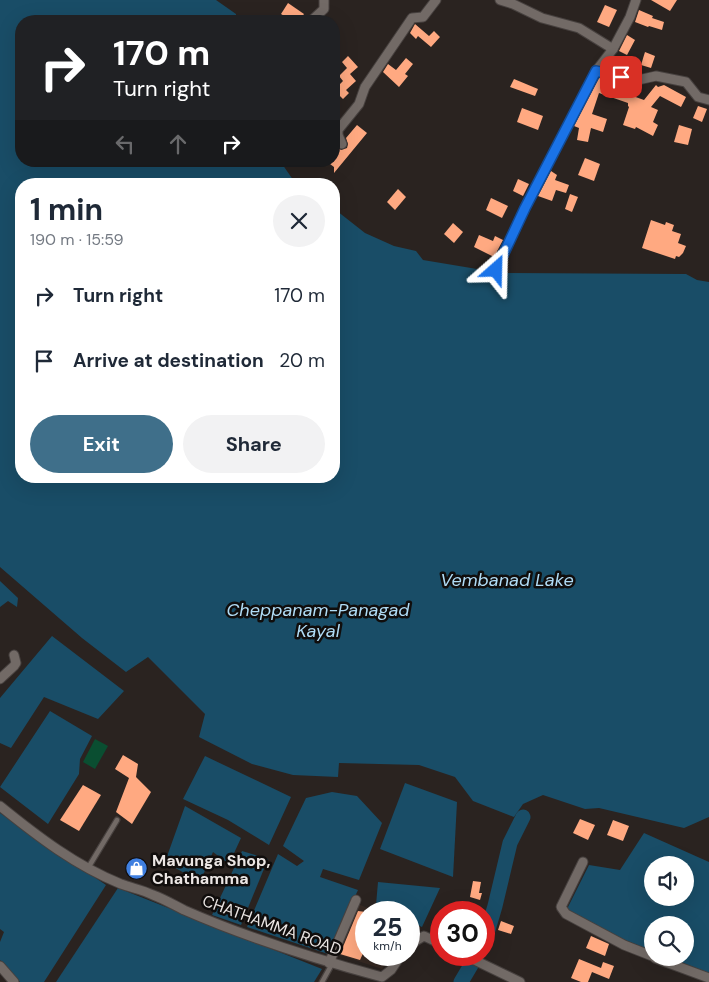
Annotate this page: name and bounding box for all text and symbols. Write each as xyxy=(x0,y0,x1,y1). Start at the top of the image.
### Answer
text: 170 m xyxy=(113,30,210,76)
icon: right xyxy=(30,35,95,100)
pin xyxy=(600,56,642,98)
icon: arrive xyxy=(607,63,635,91)
text: Turn right xyxy=(113,74,210,103)
icon: left xyxy=(111,130,139,158)
icon: ahead xyxy=(164,130,192,158)
icon: right xyxy=(217,130,245,158)
text: 1 min xyxy=(30,190,103,229)
button: close xyxy=(273,195,325,247)
text: 190 m · 15:59 xyxy=(30,229,124,250)
position arrow xyxy=(469,243,521,295)
icon: right xyxy=(30,282,58,310)
text: Turn right xyxy=(73,283,163,308)
text: 170 m xyxy=(274,283,325,308)
icon: arrive xyxy=(30,347,58,375)
text: Arrive at destination xyxy=(73,348,264,373)
text: 20 m xyxy=(279,348,325,373)
button: Exit xyxy=(30,415,173,473)
button: Share xyxy=(183,415,325,473)
water label: Vembanad Lake xyxy=(440,568,574,592)
water label: Cheppanam-Panagad Kayal xyxy=(226,598,410,643)
place label: Mavunga Shop, Chathamma xyxy=(152,850,271,889)
map controls xyxy=(644,856,694,966)
button: sound xyxy=(644,856,694,906)
shop icon: Mavunga Shop, Chathamma xyxy=(124,857,148,881)
street label: CHATHAMMA ROAD xyxy=(199,890,345,960)
speed limit sign: 30 xyxy=(430,901,495,966)
text: 25 xyxy=(373,911,402,944)
button: search xyxy=(644,916,694,966)
text: km/h xyxy=(373,938,402,954)

